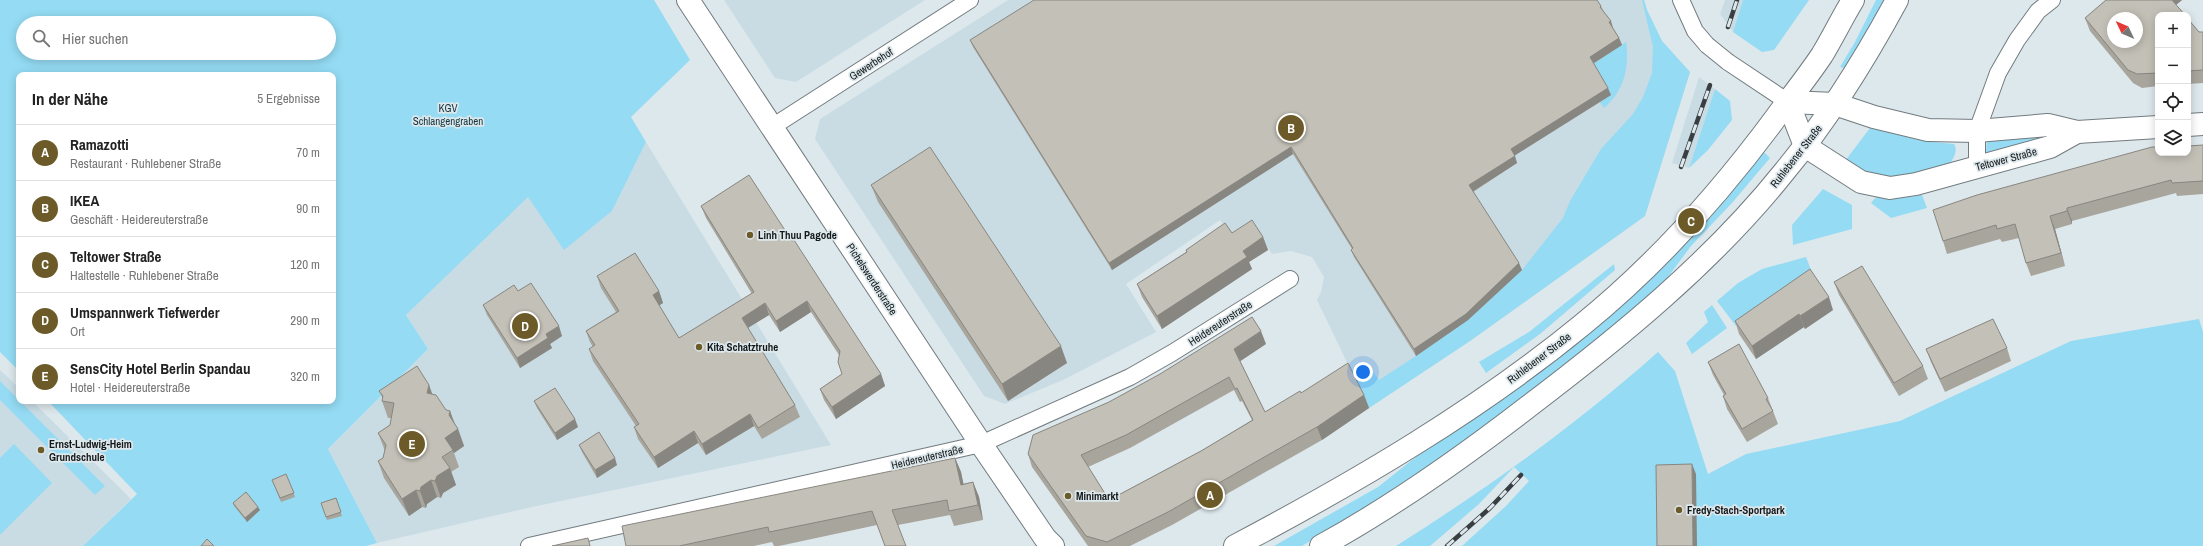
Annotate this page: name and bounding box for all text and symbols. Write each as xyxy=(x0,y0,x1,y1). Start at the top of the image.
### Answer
north arrow xyxy=(2107,12,2143,48)
map controls xyxy=(2155,12,2191,156)
button: + xyxy=(2155,12,2191,48)
search box xyxy=(16,16,336,60)
icon: search xyxy=(30,27,52,49)
text: Hier suchen xyxy=(62,28,128,49)
street label: Gewerbehof xyxy=(847,44,896,83)
button: − xyxy=(2155,48,2191,84)
button: locate xyxy=(2155,84,2191,120)
text: In der Nähe xyxy=(32,87,108,110)
text: 5 Ergebnisse xyxy=(257,90,320,107)
park label: KGV Schlangengraben xyxy=(413,101,483,128)
pin: B xyxy=(1278,113,1304,143)
button: layers xyxy=(2155,120,2191,156)
street label: Ruhlebener Straße xyxy=(1767,122,1825,190)
text: Ramazotti xyxy=(70,134,129,155)
text: A xyxy=(41,144,49,161)
text: 70 m xyxy=(296,144,320,161)
street label: Teltower Straße xyxy=(1974,144,2038,174)
text: Restaurant · Ruhlebener Straße xyxy=(70,155,221,172)
text: IKEA xyxy=(70,190,99,211)
text: B xyxy=(41,200,49,217)
text: 90 m xyxy=(296,200,320,217)
pin: C xyxy=(1678,206,1704,236)
text: Geschäft · Heidereuterstraße xyxy=(70,211,208,228)
place label: Linh Thuu Pagode xyxy=(758,228,837,242)
marker: Linh Thuu Pagode xyxy=(745,230,755,240)
street label: Pichelswerderstraße xyxy=(844,241,900,317)
text: Teltower Straße xyxy=(70,246,161,267)
text: C xyxy=(41,256,49,273)
text: 120 m xyxy=(290,256,320,273)
text: Haltestelle · Ruhlebener Straße xyxy=(70,267,219,284)
street label: Heidereuterstraße xyxy=(1185,297,1255,349)
text: Umspannwerk Tiefwerder xyxy=(70,302,220,323)
pin: D xyxy=(512,311,538,341)
text: D xyxy=(41,312,49,329)
text: 290 m xyxy=(290,312,320,329)
text: Ort xyxy=(70,323,85,340)
street label: Ruhlebener Straße xyxy=(1504,329,1574,387)
place label: Kita Schatztruhe xyxy=(707,340,778,354)
marker: Kita Schatztruhe xyxy=(694,342,704,352)
text: SensCity Hotel Berlin Spandau xyxy=(70,358,250,379)
your location xyxy=(1353,362,1373,382)
text: E xyxy=(41,368,49,385)
text: 320 m xyxy=(290,368,320,385)
text: Hotel · Heidereuterstraße xyxy=(70,379,190,396)
pin: E xyxy=(399,429,425,459)
place label: Ernst-Ludwig-Heim Grundschule xyxy=(49,437,132,464)
street label: Heidereuterstraße xyxy=(890,442,964,472)
marker: Ernst-Ludwig-Heim Grundschule xyxy=(36,445,46,455)
pin: A xyxy=(1197,480,1223,510)
place label: Minimarkt xyxy=(1076,489,1119,503)
marker: Minimarkt xyxy=(1063,491,1073,501)
place label: Fredy-Stach-Sportpark xyxy=(1687,503,1786,517)
marker: Fredy-Stach-Sportpark xyxy=(1674,505,1684,515)

